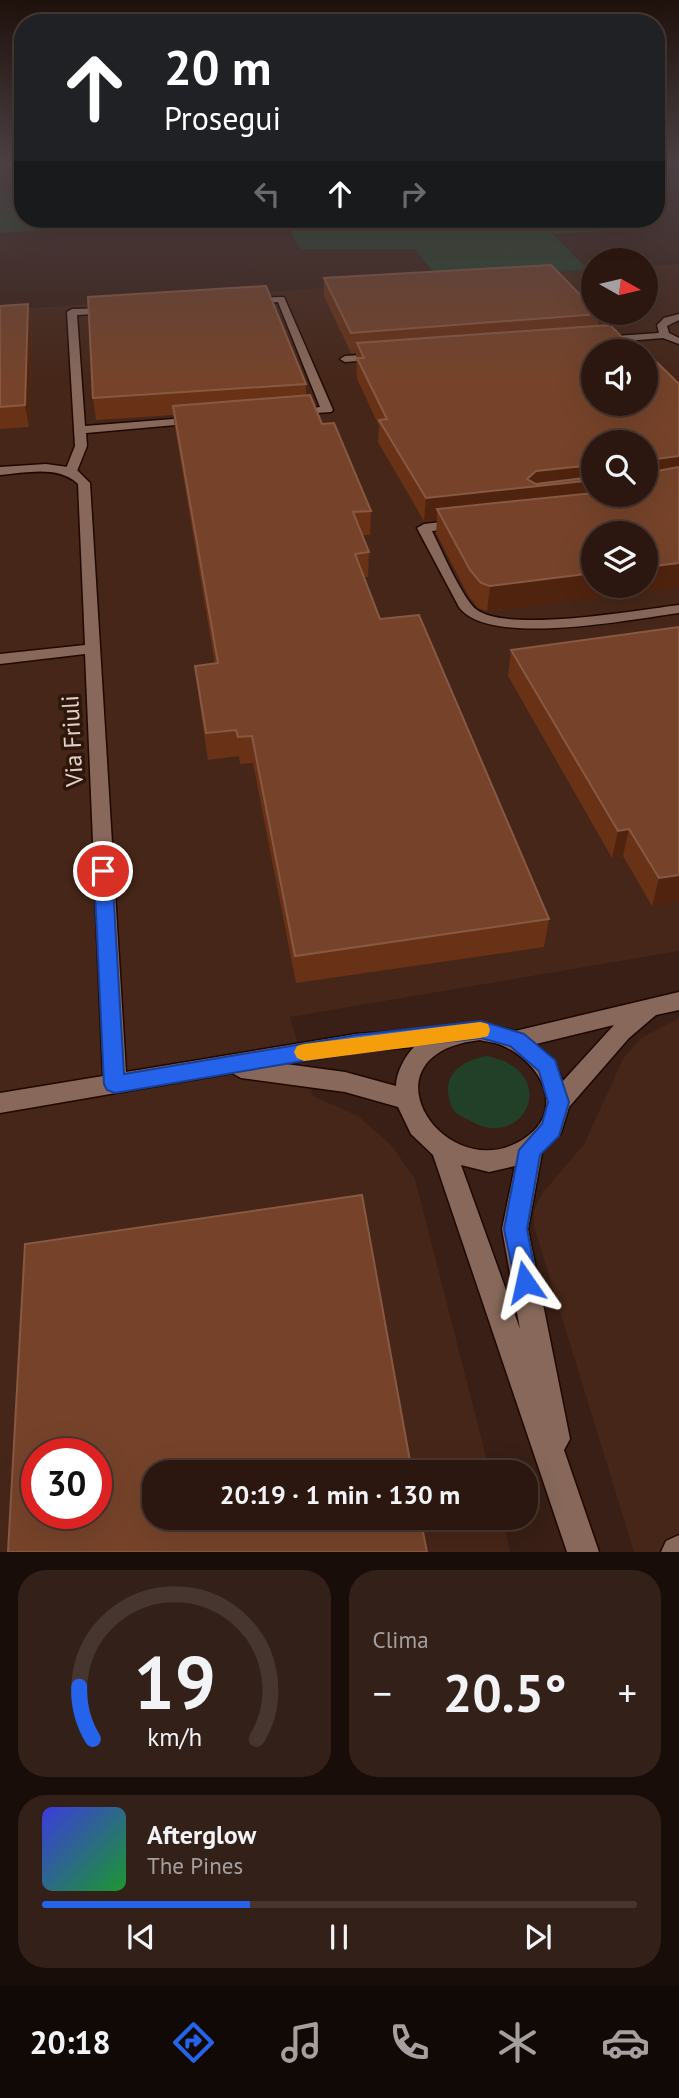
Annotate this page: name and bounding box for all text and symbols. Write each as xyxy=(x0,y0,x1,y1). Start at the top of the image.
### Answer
text: 20 m xyxy=(164,35,271,99)
icon: ahead xyxy=(49,42,140,133)
text: Prosegui xyxy=(164,97,281,139)
icon: left xyxy=(248,175,286,213)
icon: ahead xyxy=(321,175,359,213)
icon: right xyxy=(394,175,432,213)
north arrow xyxy=(581,248,658,326)
map controls xyxy=(581,248,658,598)
button: sound xyxy=(581,339,658,416)
button: search xyxy=(581,430,658,507)
button: layers xyxy=(581,521,658,598)
street label: Via Friuli xyxy=(54,694,90,789)
pin xyxy=(73,841,133,901)
icon: arrive xyxy=(84,852,122,890)
position arrow xyxy=(488,1245,562,1319)
speed limit sign: 30 xyxy=(21,1438,112,1529)
text: 20:19 · 1 min · 130 m xyxy=(220,1478,460,1511)
text: Clima xyxy=(373,1625,429,1654)
text: 19 xyxy=(133,1636,216,1730)
text: 20.5° xyxy=(443,1659,567,1726)
text: − xyxy=(373,1668,392,1717)
text: + xyxy=(618,1668,637,1717)
text: km/h xyxy=(147,1721,202,1753)
text: Afterglow xyxy=(147,1818,256,1851)
text: The Pines xyxy=(147,1851,243,1880)
icon: previous xyxy=(122,1918,160,1956)
icon: pause xyxy=(320,1918,358,1956)
icon: next xyxy=(519,1918,557,1956)
icon: directions xyxy=(169,2018,218,2067)
icon: music xyxy=(277,2018,326,2067)
icon: phone xyxy=(385,2018,434,2067)
icon: climate xyxy=(493,2018,542,2067)
icon: car xyxy=(601,2018,650,2067)
text: 20:18 xyxy=(29,2021,111,2063)

